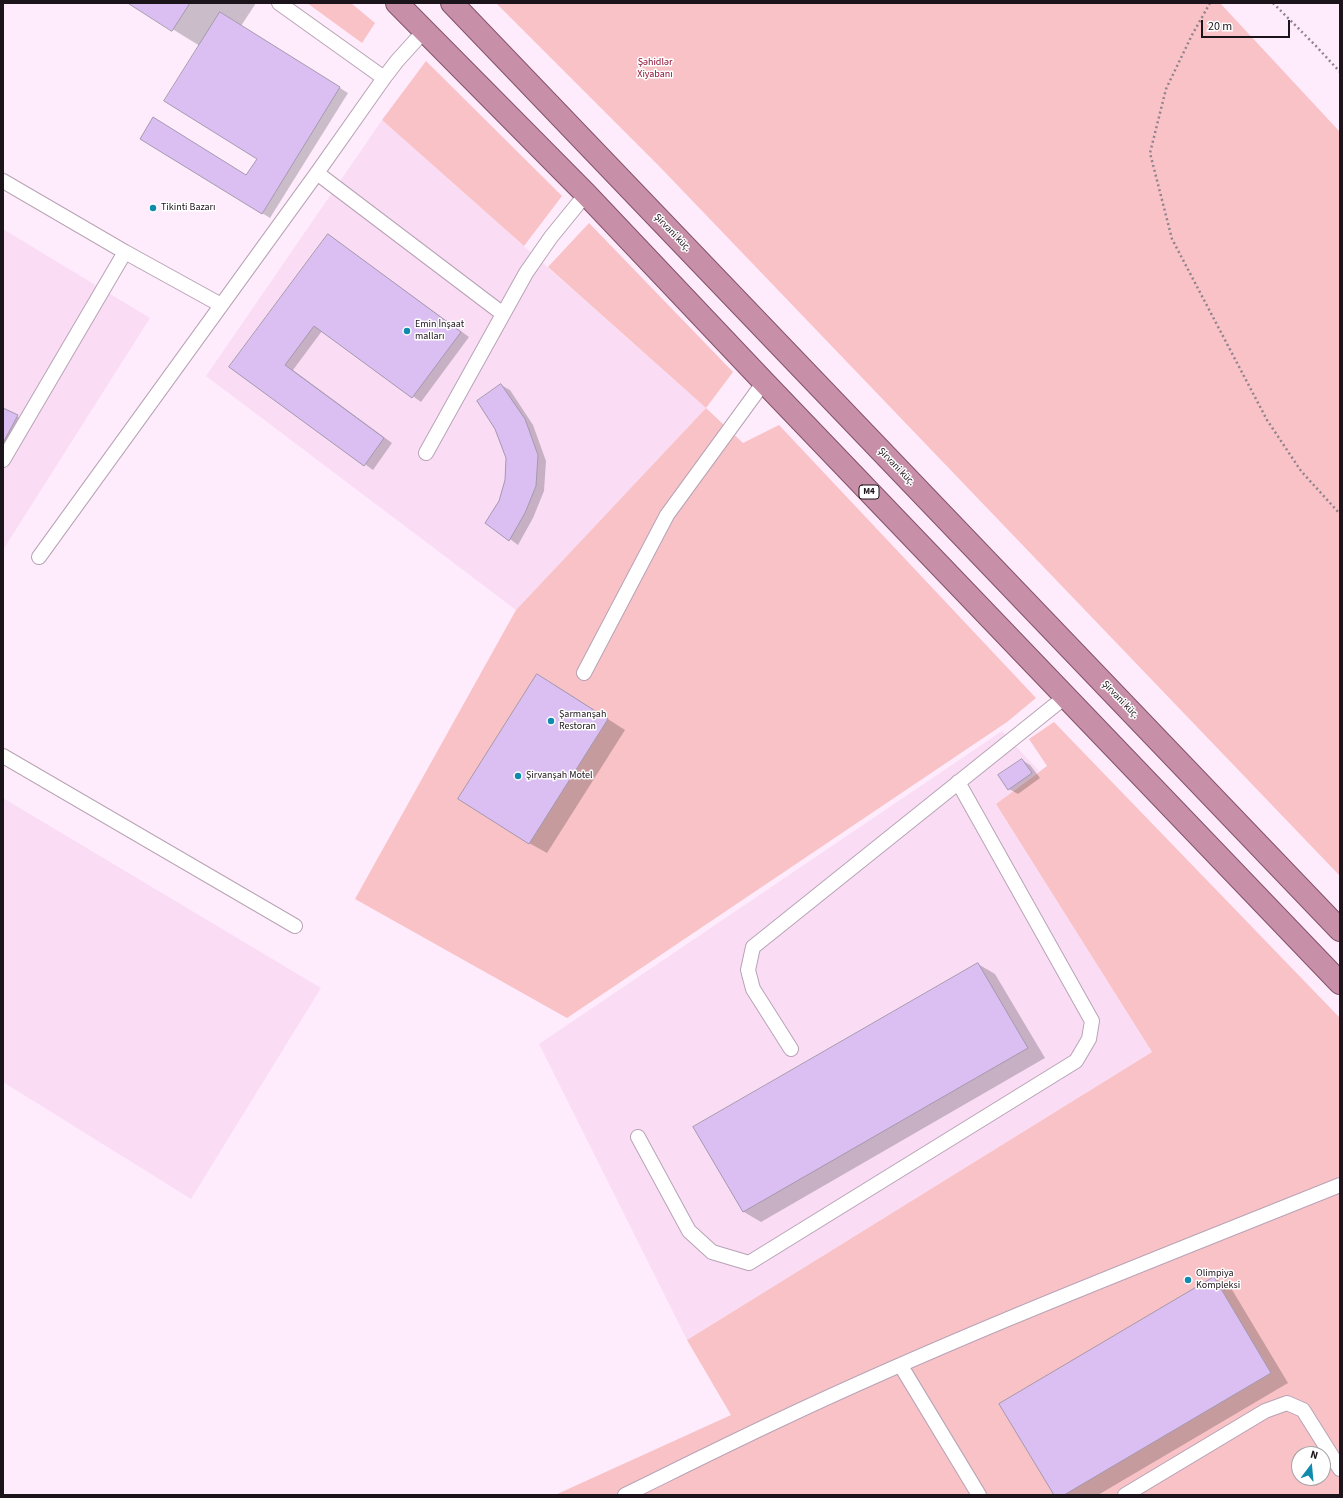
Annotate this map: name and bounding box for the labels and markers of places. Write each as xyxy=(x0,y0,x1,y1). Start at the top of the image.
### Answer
place label: Tikinti Bazarı xyxy=(161,202,215,214)
marker: Tikinti Bazarı xyxy=(148,203,158,213)
place label: Emin İnşaat malları xyxy=(415,319,464,342)
marker: Emin İnşaat malları xyxy=(402,326,412,336)
place label: Şarmanşah Restoran xyxy=(559,709,606,732)
marker: Şarmanşah Restoran xyxy=(546,716,556,726)
place label: Şirvanşah Motel xyxy=(526,770,592,782)
marker: Şirvanşah Motel xyxy=(513,771,523,781)
place label: Olimpiya Kompleksi xyxy=(1196,1268,1240,1292)
marker: Olimpiya Kompleksi xyxy=(1183,1275,1193,1285)

